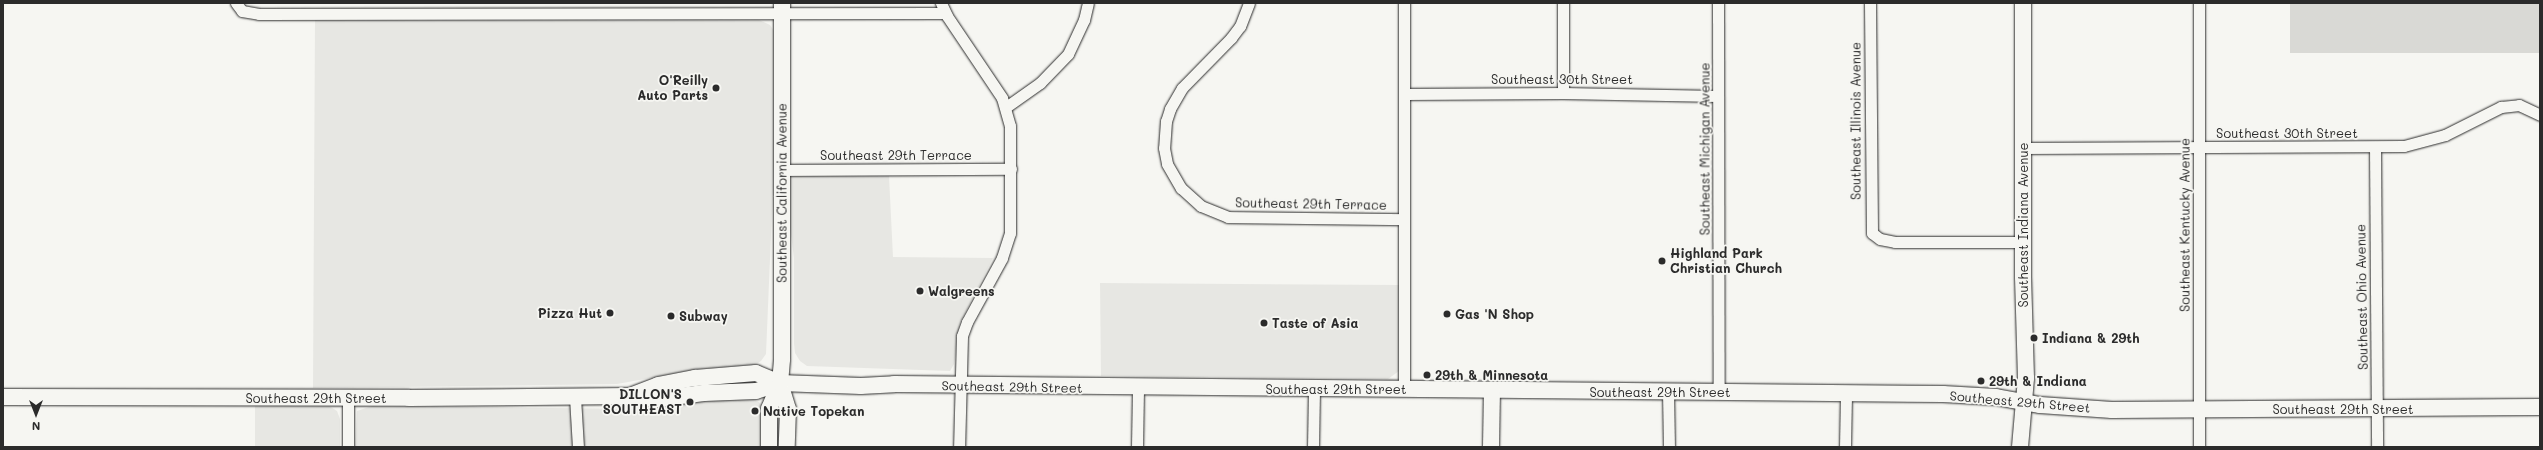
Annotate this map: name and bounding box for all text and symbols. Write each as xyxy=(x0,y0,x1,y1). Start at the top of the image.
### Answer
street label: Southeast Illinois Avenue xyxy=(1848,42,1864,200)
street label: Southeast Michigan Avenue xyxy=(1697,63,1713,235)
street label: Southeast 30th Street xyxy=(1491,71,1633,87)
place label: O'Reilly Auto Parts xyxy=(637,73,708,104)
marker: O'Reilly Auto Parts xyxy=(711,83,721,93)
street label: Southeast California Avenue xyxy=(774,103,790,283)
street label: Southeast 30th Street xyxy=(2216,125,2358,141)
street label: Southeast Kentucky Avenue xyxy=(2177,138,2193,312)
street label: Southeast Indiana Avenue xyxy=(2015,142,2031,308)
street label: Southeast 29th Terrace xyxy=(820,147,972,163)
street label: Southeast 29th Terrace xyxy=(1235,195,1387,213)
street label: Southeast Ohio Avenue xyxy=(2353,224,2371,370)
place label: Highland Park Christian Church xyxy=(1670,246,1782,277)
marker: Highland Park Christian Church xyxy=(1657,256,1667,266)
place label: Walgreens xyxy=(928,283,995,299)
marker: Walgreens xyxy=(915,286,925,296)
place label: Pizza Hut xyxy=(538,305,602,321)
place label: Gas 'N Shop xyxy=(1455,306,1534,322)
marker: Pizza Hut xyxy=(605,308,615,318)
place label: Subway xyxy=(679,308,728,324)
marker: Gas 'N Shop xyxy=(1442,309,1452,319)
marker: Subway xyxy=(666,311,676,321)
place label: Taste of Asia xyxy=(1272,315,1359,331)
marker: Taste of Asia xyxy=(1259,318,1269,328)
place label: Indiana & 29th xyxy=(2042,330,2140,346)
marker: Indiana & 29th xyxy=(2029,333,2039,343)
place label: 29th & Minnesota xyxy=(1435,367,1548,383)
marker: 29th & Minnesota xyxy=(1422,370,1432,380)
place label: 29th & Indiana xyxy=(1989,373,2087,389)
marker: 29th & Indiana xyxy=(1976,376,1986,386)
street label: Southeast 29th Street xyxy=(941,378,1083,396)
street label: Southeast 29th Street xyxy=(1265,381,1407,397)
street label: Southeast 29th Street xyxy=(1589,384,1731,400)
place label: DILLON'S SOUTHEAST xyxy=(603,387,682,418)
street label: Southeast 29th Street xyxy=(1949,388,2091,416)
street label: Southeast 29th Street xyxy=(245,390,387,406)
north arrow xyxy=(16,394,56,434)
marker: DILLON'S SOUTHEAST xyxy=(685,397,695,407)
street label: Southeast 29th Street xyxy=(2272,401,2414,417)
place label: Native Topekan xyxy=(763,403,864,419)
marker: Native Topekan xyxy=(750,406,760,416)
text: N xyxy=(32,419,40,434)

